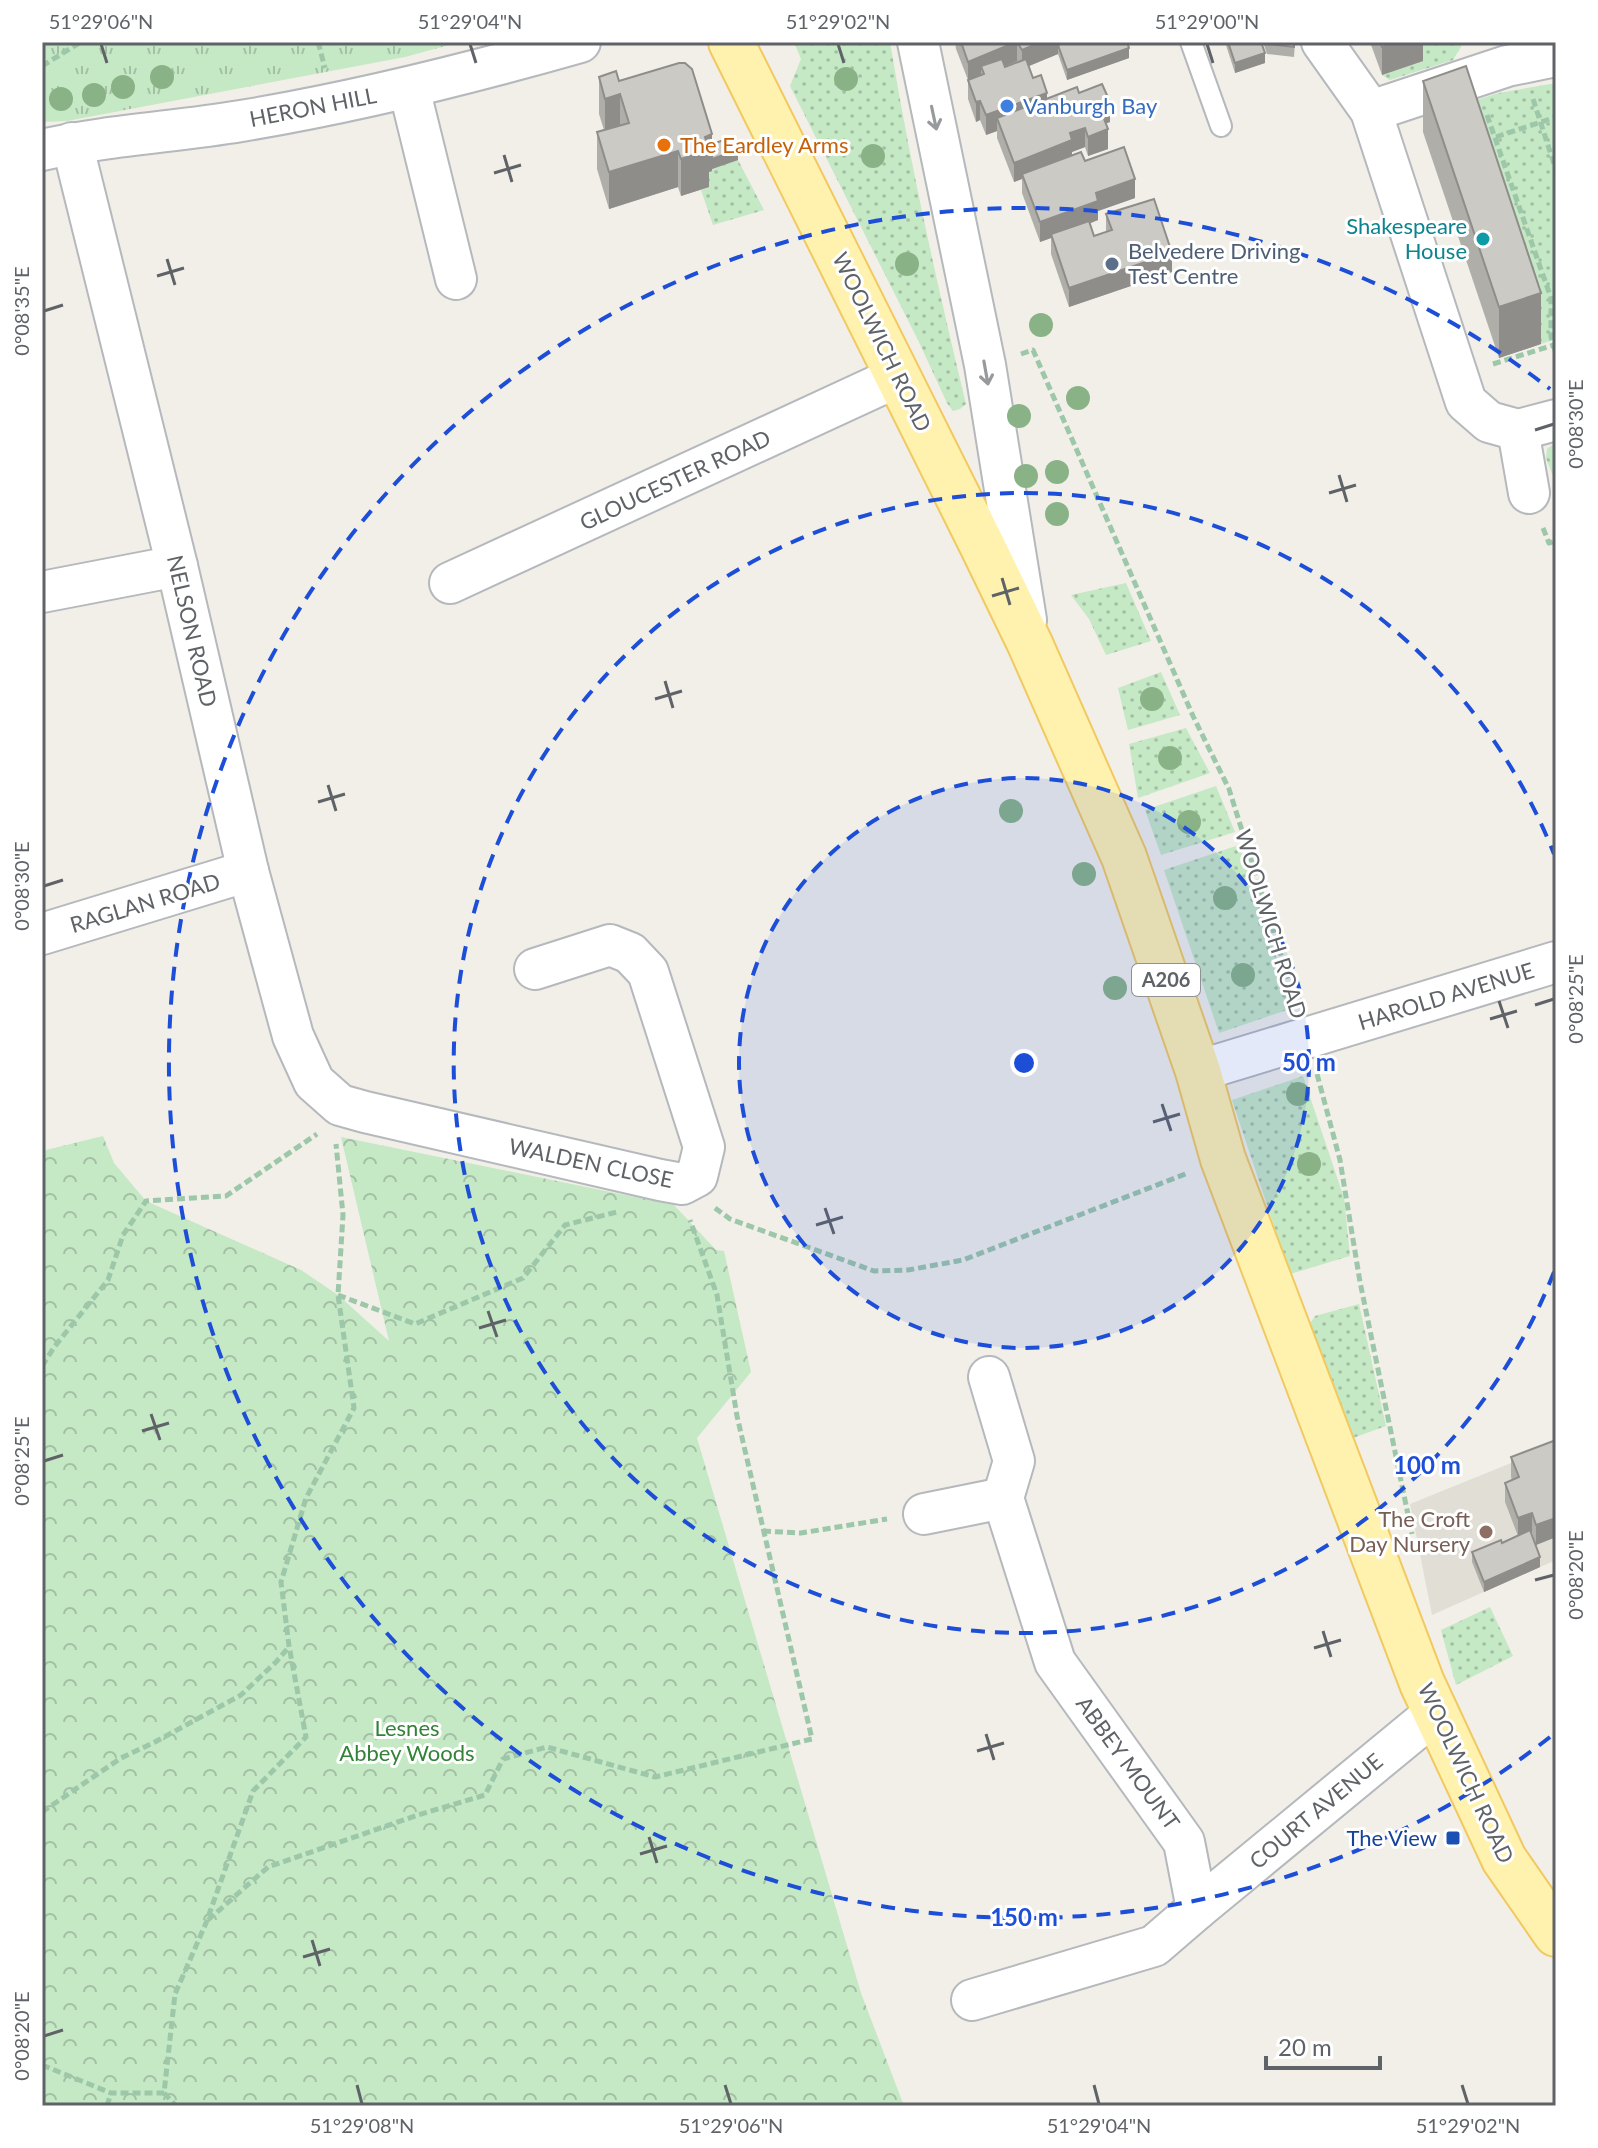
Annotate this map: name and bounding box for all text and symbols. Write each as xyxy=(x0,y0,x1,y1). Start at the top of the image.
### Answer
text: 51°29'06"N xyxy=(49,9,153,33)
text: 51°29'04"N xyxy=(418,9,522,33)
text: 51°29'02"N xyxy=(786,9,890,33)
text: 51°29'00"N xyxy=(1155,9,1259,33)
street label: HERON HILL xyxy=(247,81,379,132)
place label: Vanburgh Bay xyxy=(1023,92,1158,119)
marker: Vanburgh Bay xyxy=(998,97,1016,115)
one-way arrow xyxy=(927,105,942,131)
place label: The Eardley Arms xyxy=(680,131,848,158)
marker: The Eardley Arms xyxy=(655,136,673,154)
place label: Shakespeare House xyxy=(1346,212,1467,264)
marker: Shakespeare House xyxy=(1474,230,1492,248)
place label: Belvedere Driving Test Centre xyxy=(1128,237,1300,289)
street label: WOOLWICH ROAD xyxy=(827,248,938,436)
marker: Belvedere Driving Test Centre xyxy=(1103,255,1121,273)
text: 0°08'35"E xyxy=(9,266,33,356)
one-way arrow xyxy=(980,360,995,385)
text: 0°08'30"E xyxy=(1563,379,1587,469)
street label: GLOUCESTER ROAD xyxy=(575,424,774,536)
street label: NELSON ROAD xyxy=(162,552,223,710)
street label: WOOLWICH ROAD xyxy=(1230,826,1313,1022)
text: 0°08'30"E xyxy=(9,841,33,931)
street label: RAGLAN ROAD xyxy=(67,867,223,938)
text: 0°08'25"E xyxy=(1563,954,1587,1044)
street label: HAROLD AVENUE xyxy=(1354,956,1537,1035)
road number: A206 xyxy=(1132,964,1200,996)
text: 50 m xyxy=(1282,1047,1336,1076)
centre of rings xyxy=(1010,1049,1038,1077)
street label: WALDEN CLOSE xyxy=(506,1132,676,1193)
text: 0°08'25"E xyxy=(9,1416,33,1506)
text: 100 m xyxy=(1393,1450,1461,1479)
place label: The Croft Day Nursery xyxy=(1349,1505,1471,1557)
marker: The Croft Day Nursery xyxy=(1477,1523,1495,1541)
text: 0°08'20"E xyxy=(1563,1530,1587,1620)
street label: WOOLWICH ROAD xyxy=(1413,1678,1520,1867)
street label: ABBEY MOUNT xyxy=(1071,1691,1186,1835)
park label: Lesnes Abbey Woods xyxy=(339,1714,475,1766)
street label: COURT AVENUE xyxy=(1244,1747,1388,1874)
place label: The View xyxy=(1347,1824,1437,1851)
marker: The View xyxy=(1444,1829,1462,1847)
text: 150 m xyxy=(990,1902,1058,1931)
text: 0°08'20"E xyxy=(9,1991,33,2081)
scale bar xyxy=(1266,2020,1380,2070)
text: 20 m xyxy=(1278,2032,1332,2061)
text: 51°29'08"N xyxy=(310,2113,414,2137)
text: 51°29'06"N xyxy=(679,2113,783,2137)
text: 51°29'04"N xyxy=(1047,2113,1151,2137)
text: 51°29'02"N xyxy=(1416,2113,1520,2137)

